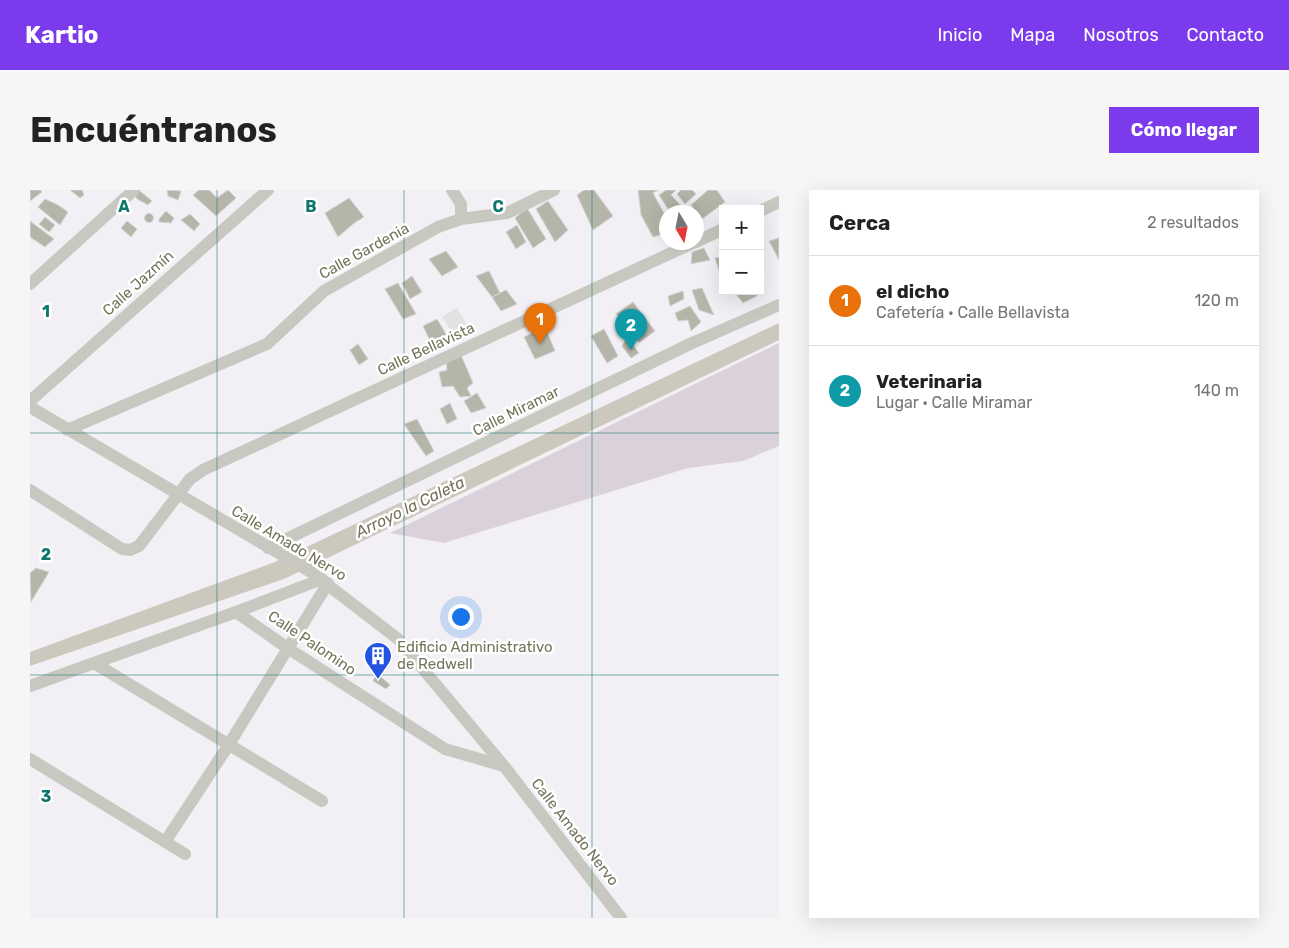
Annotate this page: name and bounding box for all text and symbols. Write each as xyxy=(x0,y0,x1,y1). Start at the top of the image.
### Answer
text: Kartio xyxy=(25,21,99,49)
text: Inicio xyxy=(937,24,982,46)
text: Mapa xyxy=(1010,24,1055,46)
text: Nosotros xyxy=(1083,24,1159,46)
text: Contacto xyxy=(1187,24,1264,46)
button: Cómo llegar xyxy=(1109,107,1259,153)
text: Encuéntranos xyxy=(30,109,277,151)
text: A xyxy=(118,197,130,216)
text: B xyxy=(305,197,317,216)
text: C xyxy=(492,197,504,216)
north arrow xyxy=(659,205,704,250)
map controls xyxy=(719,205,764,295)
button: + xyxy=(719,205,764,250)
text: Cerca xyxy=(829,210,890,235)
text: 2 resultados xyxy=(1147,213,1239,232)
street label: Calle Gardenia xyxy=(316,219,412,283)
street label: Calle Jazmín xyxy=(99,247,177,319)
button: − xyxy=(719,250,764,295)
text: el dicho xyxy=(876,280,949,303)
text: 1 xyxy=(841,291,849,310)
text: 120 m xyxy=(1194,291,1239,310)
text: 1 xyxy=(42,302,50,321)
pin: 1 xyxy=(524,303,556,344)
text: Cafetería · Calle Bellavista xyxy=(876,303,1070,322)
pin: 2 xyxy=(615,309,647,350)
street label: Calle Bellavista xyxy=(375,319,477,379)
text: Veterinaria xyxy=(876,370,982,393)
text: 2 xyxy=(840,381,850,400)
text: 140 m xyxy=(1194,381,1239,400)
street label: Calle Miramar xyxy=(470,382,563,440)
text: Lugar · Calle Miramar xyxy=(876,393,1032,412)
water label: Arroyo la Caleta xyxy=(351,472,468,542)
street label: Calle Amado Nervo xyxy=(228,501,350,585)
text: 2 xyxy=(41,545,51,564)
your location xyxy=(448,604,474,630)
street label: Calle Palomino xyxy=(265,607,359,679)
place label: Edificio Administrativo de Redwell xyxy=(397,638,553,673)
building icon: Edificio Administrativo de Redwell xyxy=(363,641,393,680)
street label: Calle Amado Nervo xyxy=(527,775,623,889)
text: 3 xyxy=(41,787,51,806)

